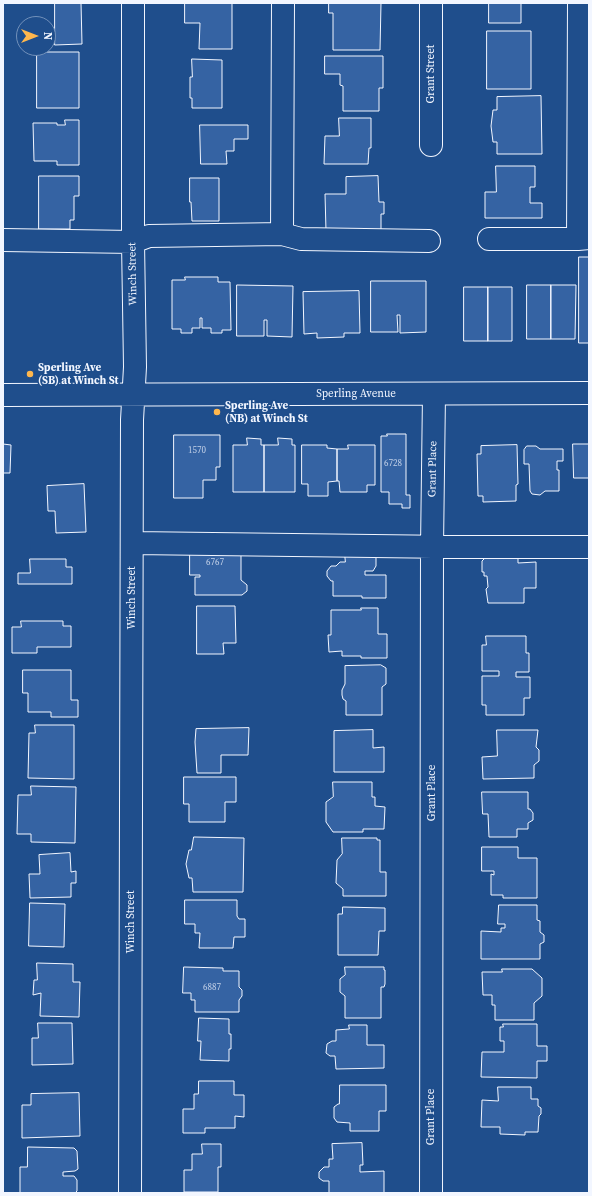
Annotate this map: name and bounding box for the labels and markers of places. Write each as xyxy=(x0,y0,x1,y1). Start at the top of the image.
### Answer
place label: Sperling Ave (SB) at Winch St xyxy=(38,361,118,387)
marker: Sperling Ave (SB) at Winch St xyxy=(25,369,35,379)
place label: Sperling Ave (NB) at Winch St xyxy=(225,399,308,425)
marker: Sperling Ave (NB) at Winch St xyxy=(212,407,222,417)

